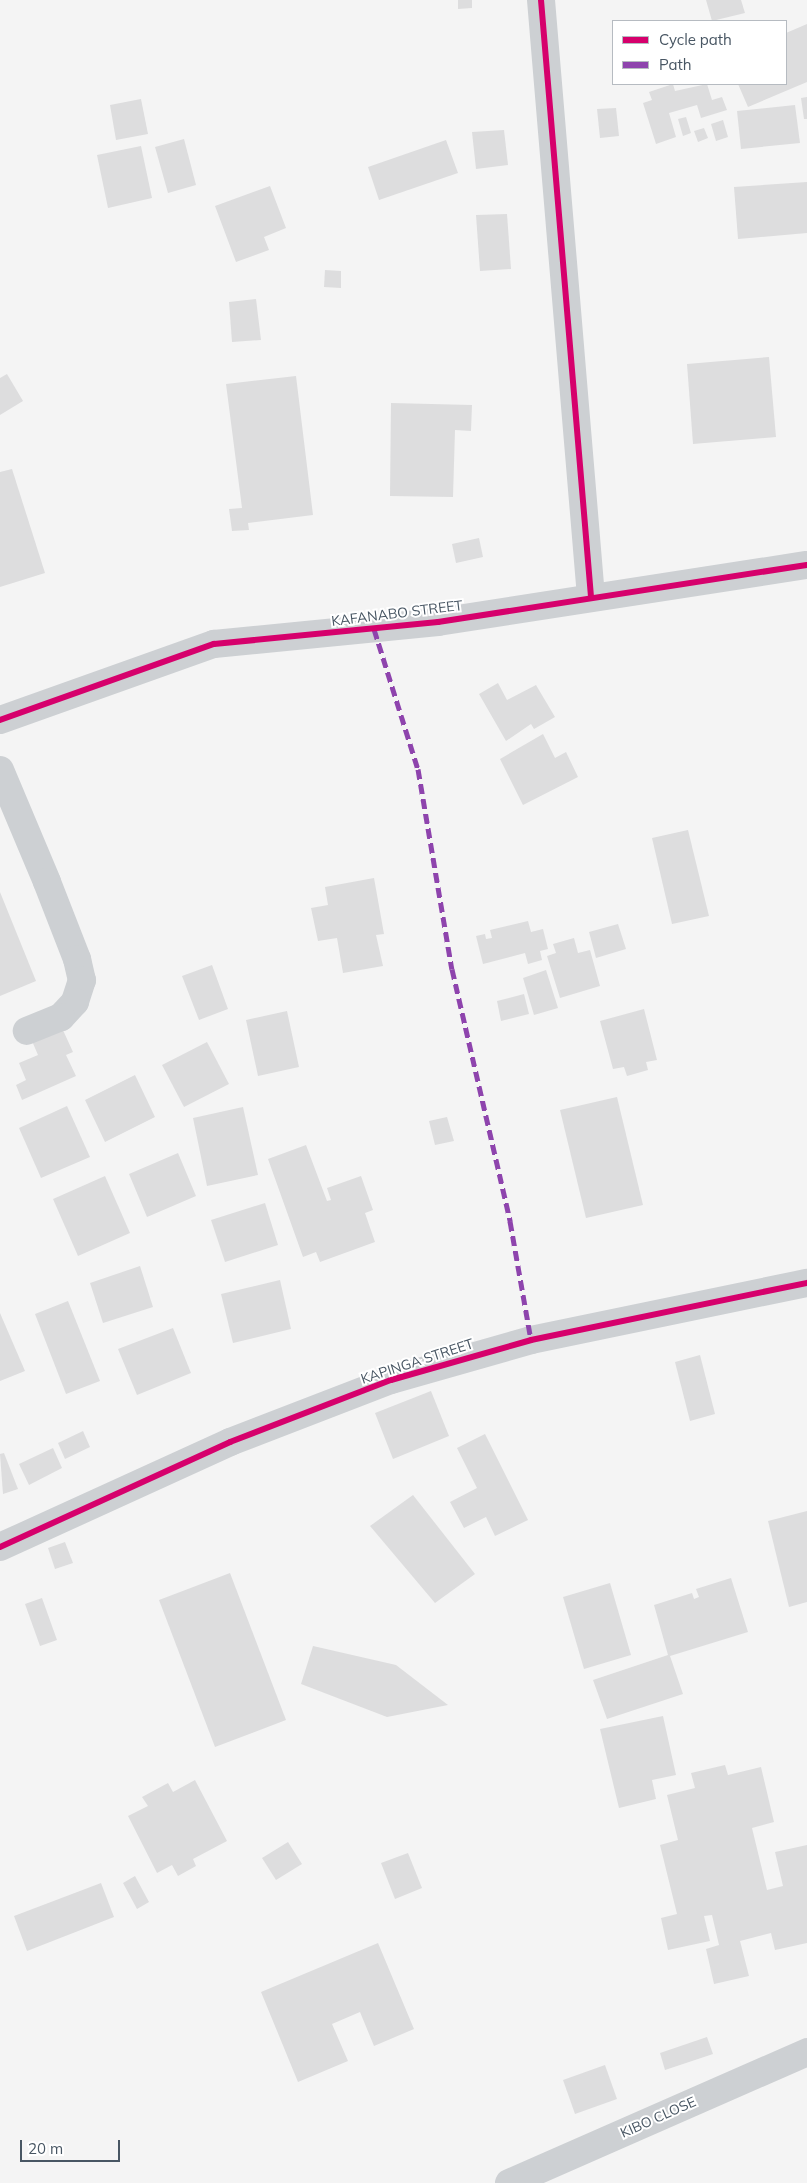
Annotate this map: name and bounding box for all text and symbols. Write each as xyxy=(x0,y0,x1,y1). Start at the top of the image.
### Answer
legend xyxy=(612,20,787,85)
text: Cycle path xyxy=(659,30,732,49)
text: Path xyxy=(659,55,691,74)
street label: KAFANABO STREET xyxy=(330,597,464,629)
street label: KAPINGA STREET xyxy=(359,1335,475,1387)
street label: KIBO CLOSE xyxy=(618,2093,698,2141)
scale bar xyxy=(22,2130,122,2162)
text: 20 m xyxy=(28,2139,63,2158)

